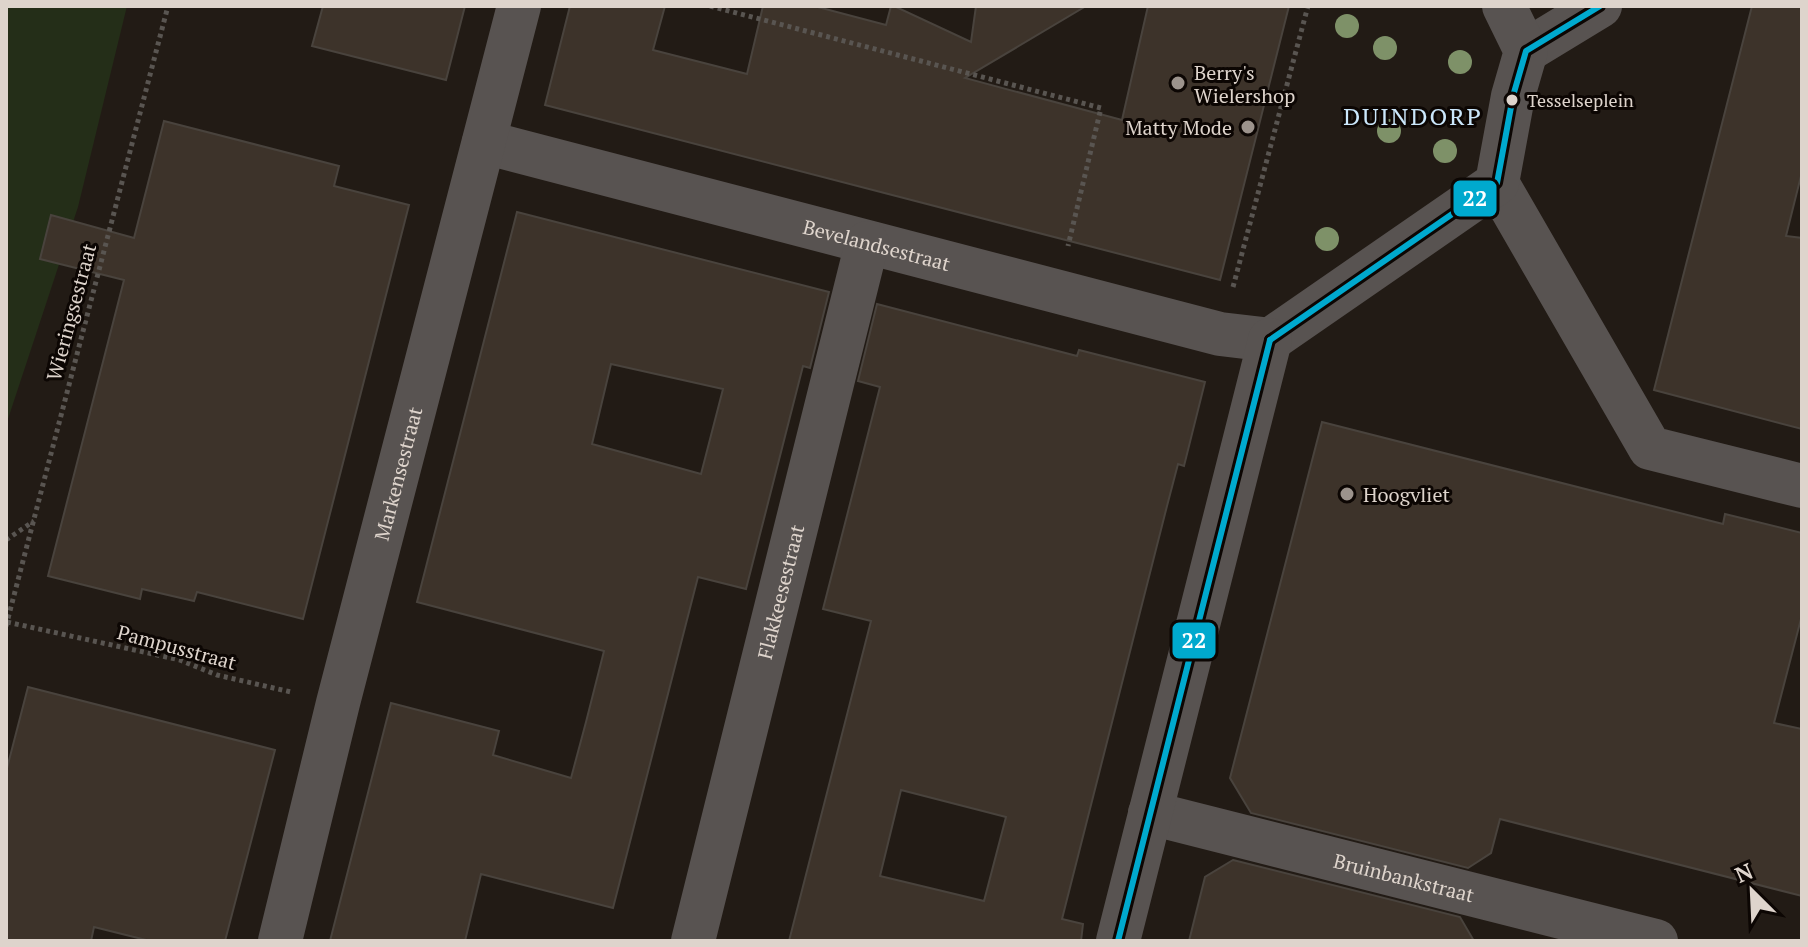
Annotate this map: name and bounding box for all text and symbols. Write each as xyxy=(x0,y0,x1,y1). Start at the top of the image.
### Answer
place label: Berry's Wielershop xyxy=(1194,59,1295,109)
marker: Berry's Wielershop xyxy=(1169,74,1187,92)
place label: Tesselseplein xyxy=(1527,88,1634,112)
marker: Tesselseplein xyxy=(1504,92,1520,108)
district label: DUINDORP xyxy=(1343,100,1483,132)
place label: Matty Mode xyxy=(1125,114,1232,141)
marker: Matty Mode xyxy=(1239,118,1257,136)
line badge: 22 xyxy=(1452,179,1498,218)
text: 22 xyxy=(1463,183,1487,212)
street label: Bevelandsestraat xyxy=(800,212,954,277)
street label: Wieringsestraat xyxy=(40,240,102,384)
street label: Markensestraat xyxy=(367,403,428,543)
place label: Hoogvliet xyxy=(1363,481,1450,508)
marker: Hoogvliet xyxy=(1338,485,1356,503)
street label: Flakkeesestraat xyxy=(750,521,810,662)
street label: Pampusstraat xyxy=(115,618,240,676)
line badge: 22 xyxy=(1171,621,1217,660)
text: 22 xyxy=(1182,625,1206,654)
street label: Bruinbankstraat xyxy=(1331,847,1478,908)
north arrow xyxy=(1712,851,1792,931)
text: N xyxy=(1730,856,1757,889)

